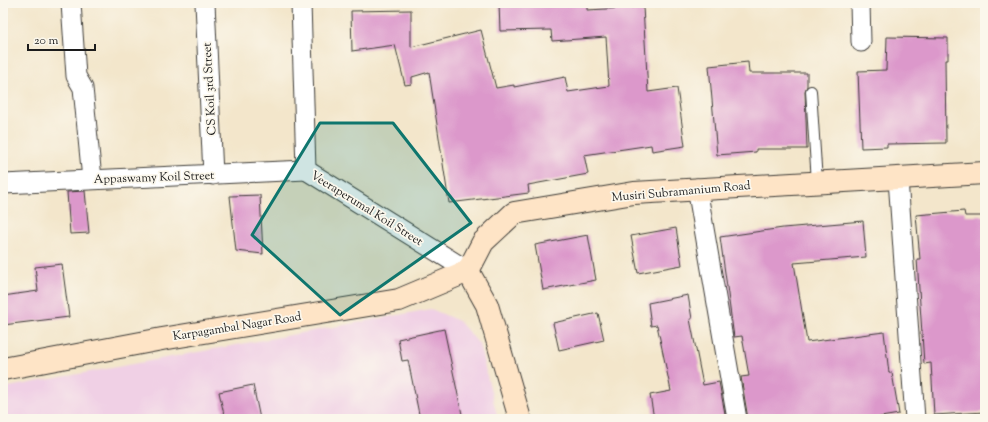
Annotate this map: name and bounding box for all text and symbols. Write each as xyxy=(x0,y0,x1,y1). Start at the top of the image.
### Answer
scale bar xyxy=(28,26,95,52)
text: 20 m xyxy=(34,32,59,50)
street label: CS Koil 3rd Street xyxy=(199,42,221,136)
street label: Appaswamy Koil Street xyxy=(93,167,215,189)
street label: Veeraperumal Koil Street xyxy=(307,167,426,251)
street label: Musiri Subramanium Road xyxy=(611,177,751,207)
street label: Karpagambal Nagar Road xyxy=(172,308,303,346)

